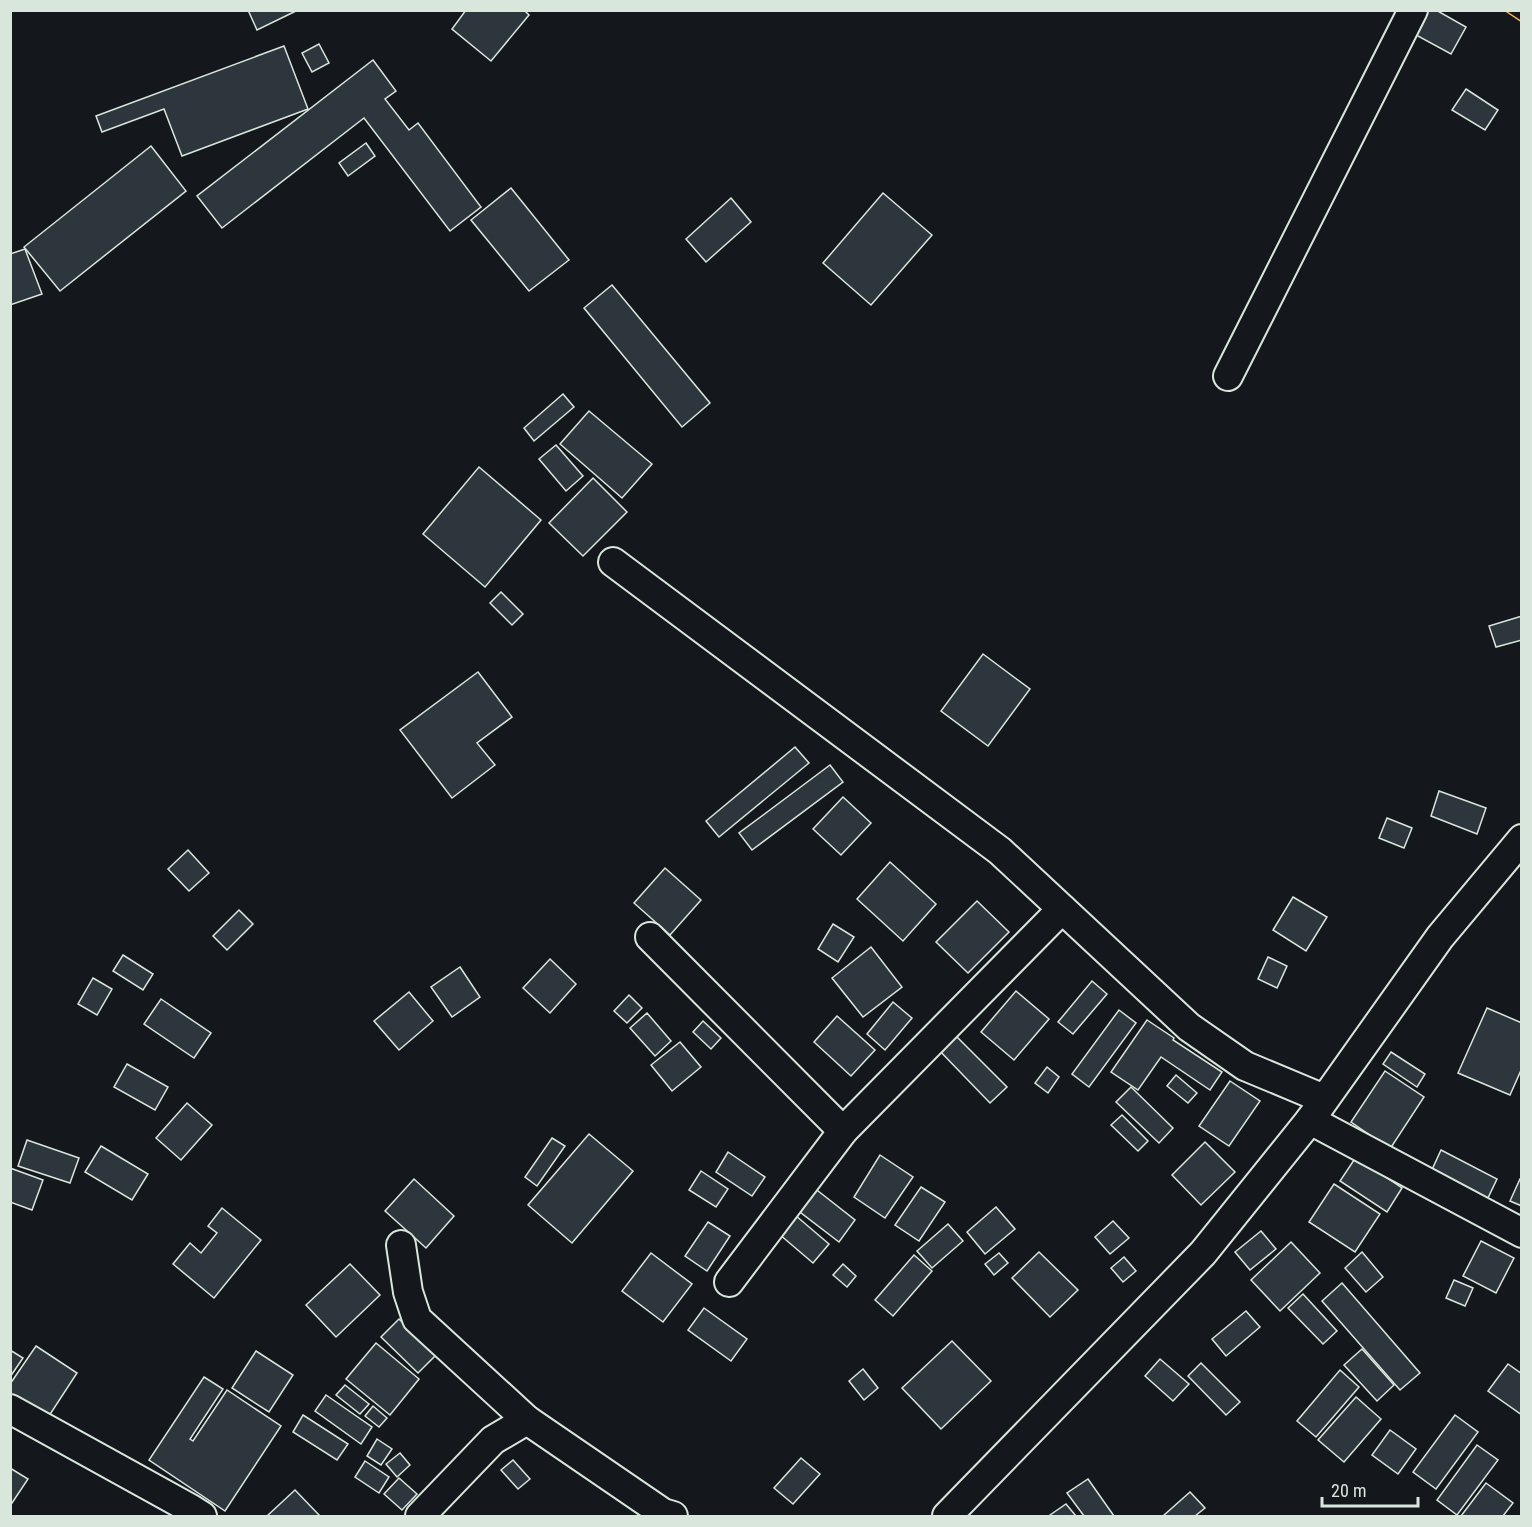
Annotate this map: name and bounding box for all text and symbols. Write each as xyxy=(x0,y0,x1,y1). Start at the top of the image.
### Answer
scale bar xyxy=(1322,1470,1418,1508)
text: 20 m xyxy=(1331,1480,1366,1501)

